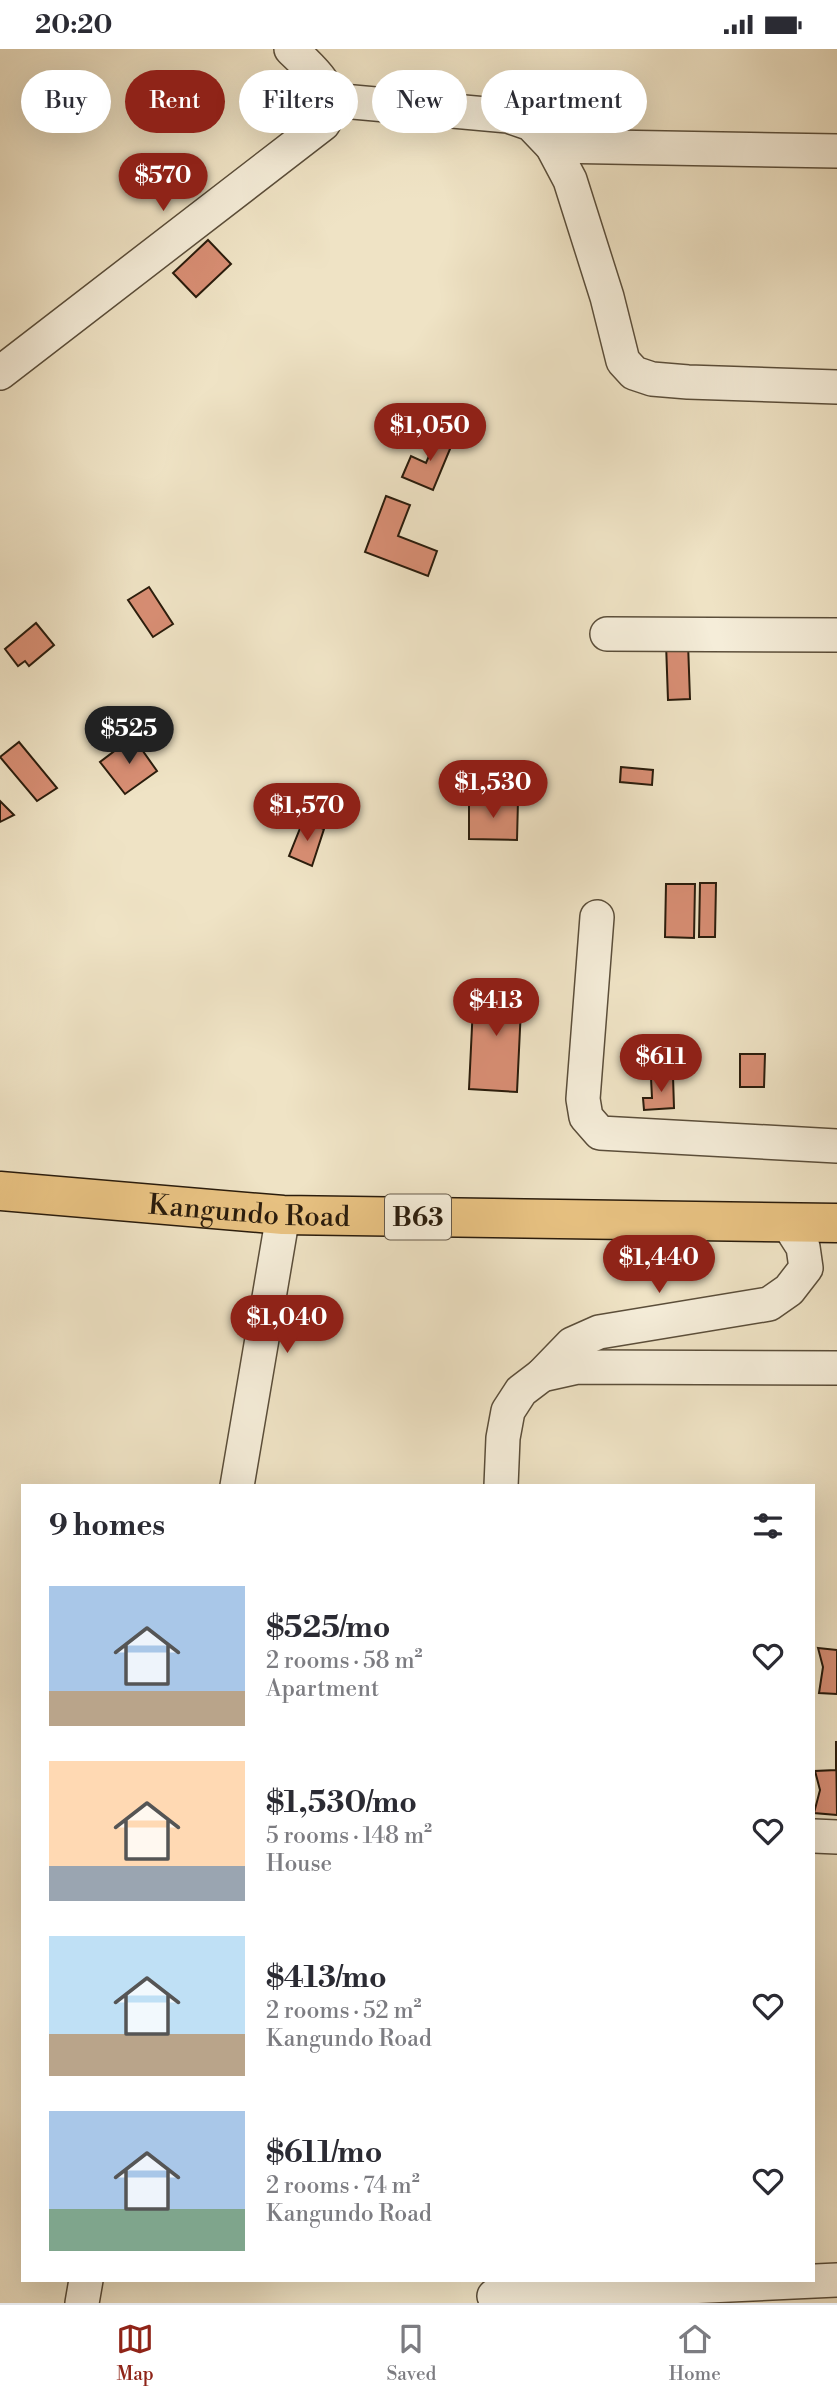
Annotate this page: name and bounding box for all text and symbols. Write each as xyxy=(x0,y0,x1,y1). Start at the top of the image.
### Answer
text: 20:20 xyxy=(35,9,112,41)
chip: Buy xyxy=(21,70,111,133)
chip: Rent xyxy=(125,70,225,133)
chip: Filters xyxy=(239,70,358,133)
chip: New xyxy=(372,70,467,133)
chip: Apartment xyxy=(481,70,647,133)
pin: $570 xyxy=(122,153,204,213)
text: $570 xyxy=(135,162,191,190)
pin: $1,050 xyxy=(373,403,487,463)
text: $1,050 xyxy=(390,412,470,440)
pin: $525 xyxy=(88,707,170,766)
text: $525 xyxy=(101,715,157,743)
pin: $1,530 xyxy=(436,761,550,820)
text: $1,530 xyxy=(455,769,531,797)
pin: $1,570 xyxy=(250,783,364,843)
text: $1,570 xyxy=(269,792,345,820)
pin: $413 xyxy=(455,979,537,1038)
text: $413 xyxy=(469,987,523,1015)
pin: $611 xyxy=(620,1035,702,1094)
text: $611 xyxy=(636,1043,686,1071)
street label: Kangundo Road xyxy=(147,1188,350,1235)
road number: B63 xyxy=(385,1195,451,1239)
pin: $1,440 xyxy=(602,1235,716,1295)
text: $1,440 xyxy=(619,1244,699,1272)
pin: $1,040 xyxy=(230,1295,344,1355)
text: $1,040 xyxy=(247,1304,327,1332)
text: 9 homes xyxy=(49,1507,165,1545)
icon: filters xyxy=(749,1507,787,1545)
text: $525/mo xyxy=(266,1609,390,1647)
icon: home xyxy=(105,1614,189,1698)
icon: heart xyxy=(749,1637,787,1675)
text: 2 rooms · 58 m² xyxy=(266,1647,423,1675)
text: Apartment xyxy=(266,1675,379,1703)
text: $1,530/mo xyxy=(266,1784,417,1822)
icon: home xyxy=(105,1789,189,1873)
icon: heart xyxy=(749,1812,787,1850)
text: 5 rooms · 148 m² xyxy=(266,1822,432,1850)
text: House xyxy=(266,1850,332,1878)
text: $413/mo xyxy=(266,1959,387,1997)
icon: home xyxy=(105,1964,189,2048)
icon: heart xyxy=(749,1987,787,2025)
text: 2 rooms · 52 m² xyxy=(266,1997,422,2025)
text: Kangundo Road xyxy=(266,2025,432,2053)
text: $611/mo xyxy=(266,2134,382,2172)
icon: home xyxy=(105,2139,189,2223)
icon: heart xyxy=(749,2162,787,2200)
text: 2 rooms · 74 m² xyxy=(266,2172,420,2200)
text: Kangundo Road xyxy=(266,2200,432,2228)
tab: Map xyxy=(116,2320,154,2386)
tab: Saved xyxy=(386,2320,436,2386)
tab: Home xyxy=(669,2320,721,2386)

